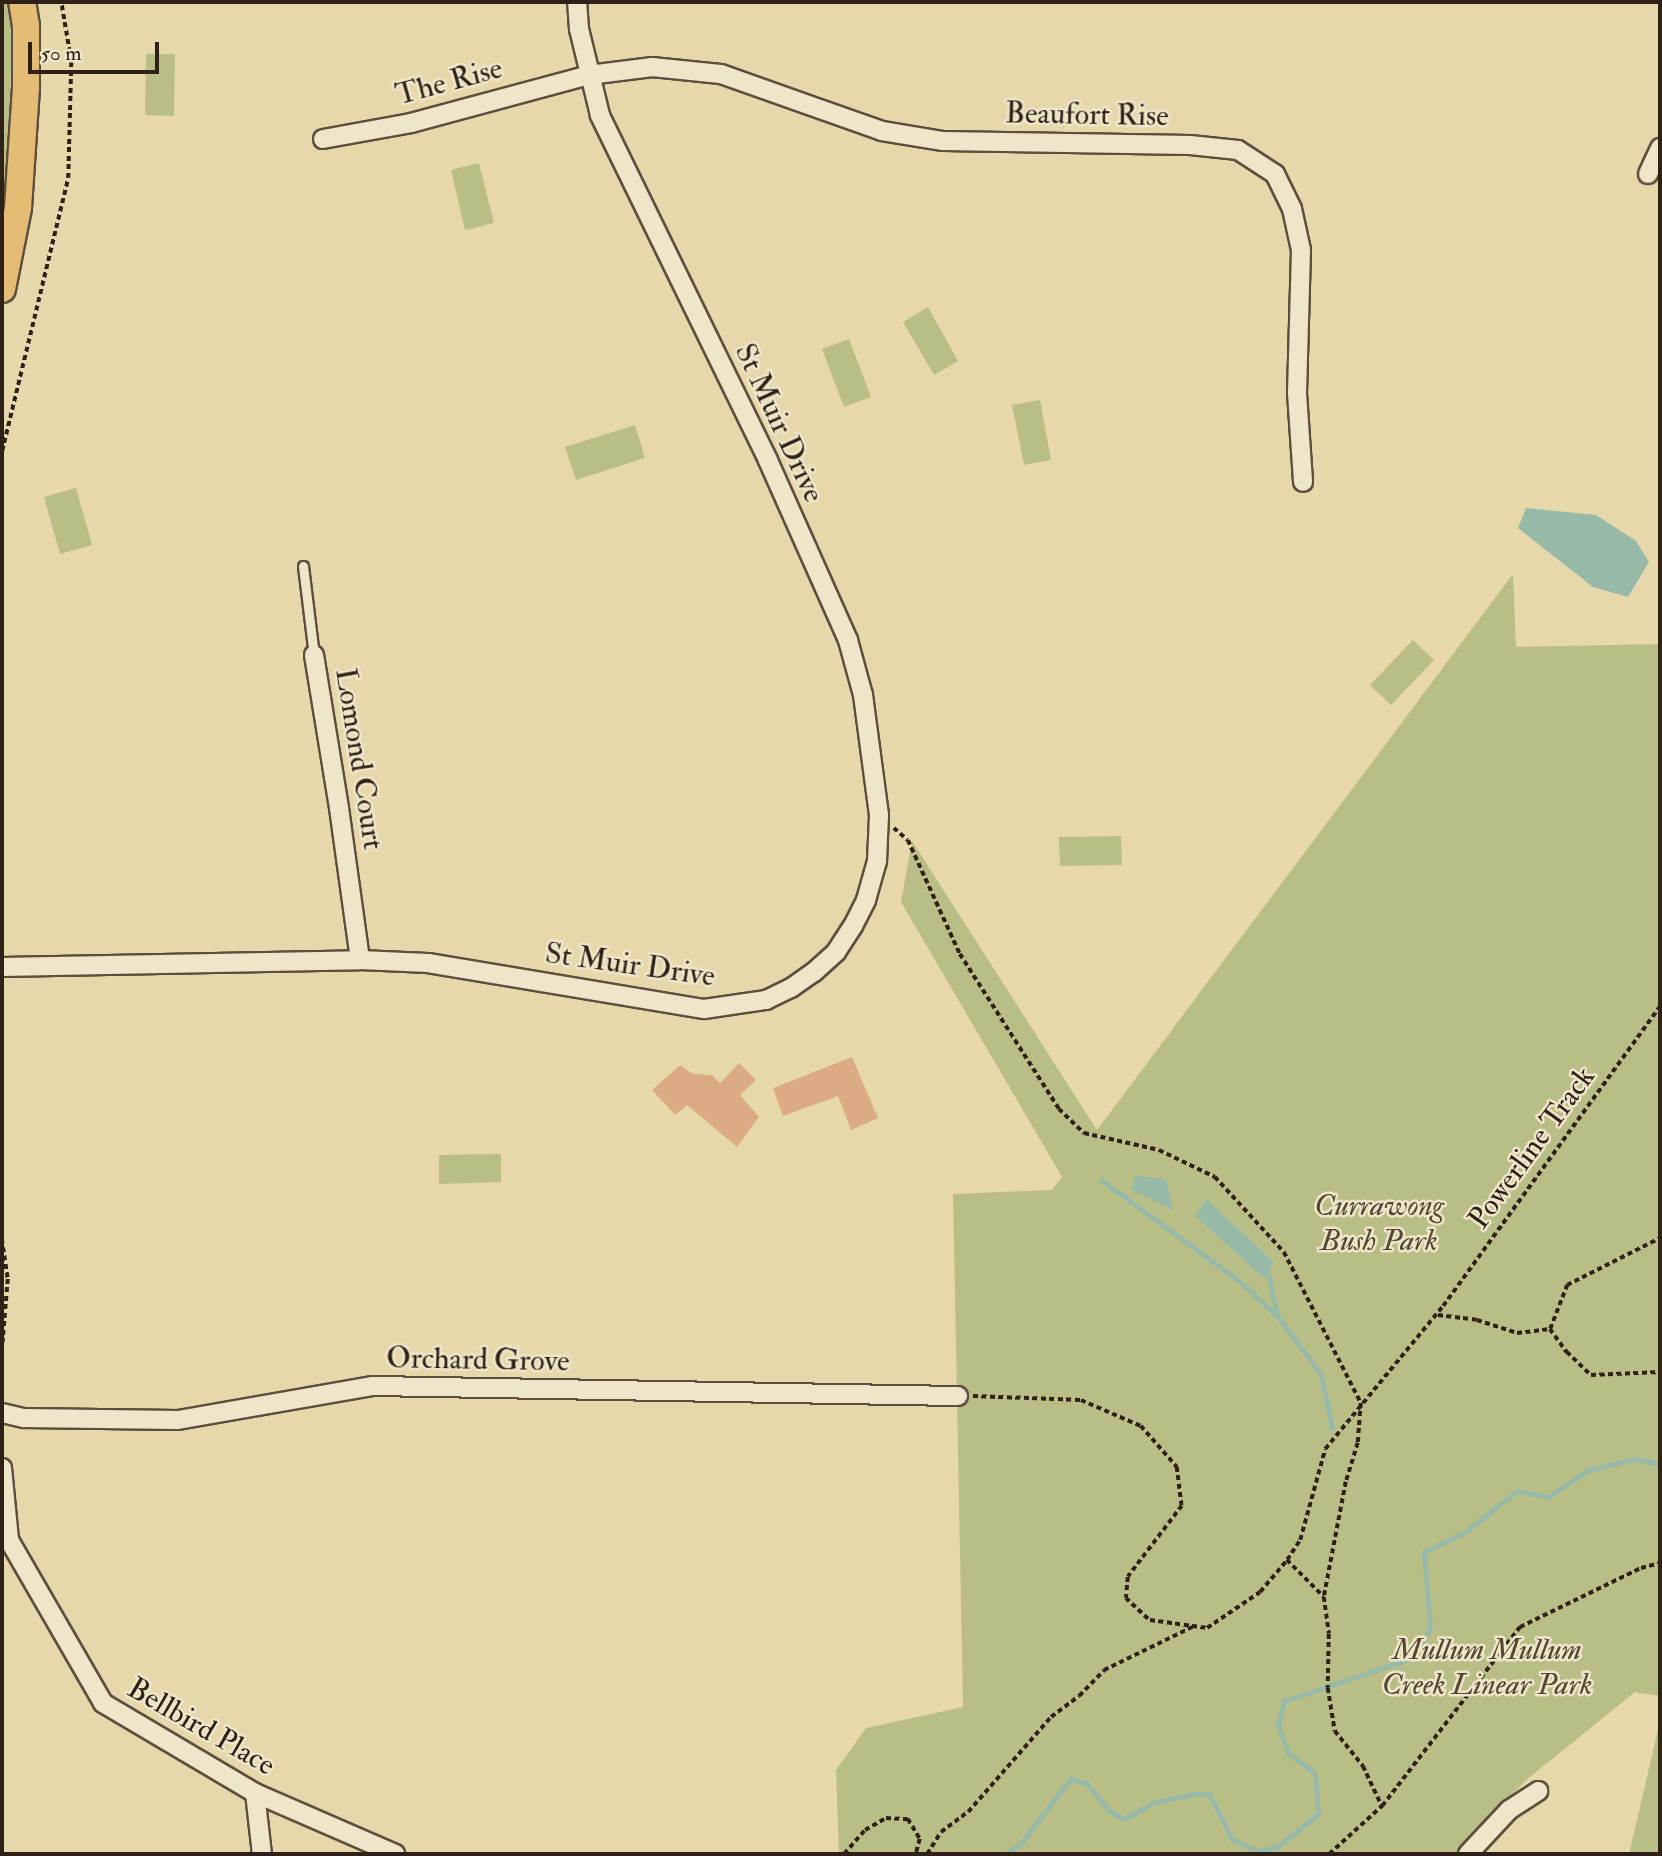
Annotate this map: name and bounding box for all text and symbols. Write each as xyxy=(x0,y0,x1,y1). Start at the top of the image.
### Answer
scale bar xyxy=(32,28,163,72)
text: 50 m xyxy=(41,40,82,67)
street label: The Rise xyxy=(392,50,506,114)
street label: Beaufort Rise xyxy=(1005,96,1169,134)
street label: St Muir Drive xyxy=(727,338,831,508)
street label: Lomond Court xyxy=(327,666,391,852)
street label: St Muir Drive xyxy=(543,935,717,995)
street label: Powerline Track xyxy=(1461,1060,1603,1236)
park label: Currawong Bush Park xyxy=(1314,1188,1444,1258)
street label: Orchard Grove xyxy=(386,1340,570,1380)
park label: Mullum Mullum Creek Linear Park xyxy=(1382,1632,1592,1702)
street label: Bellbird Place xyxy=(121,1670,281,1784)

